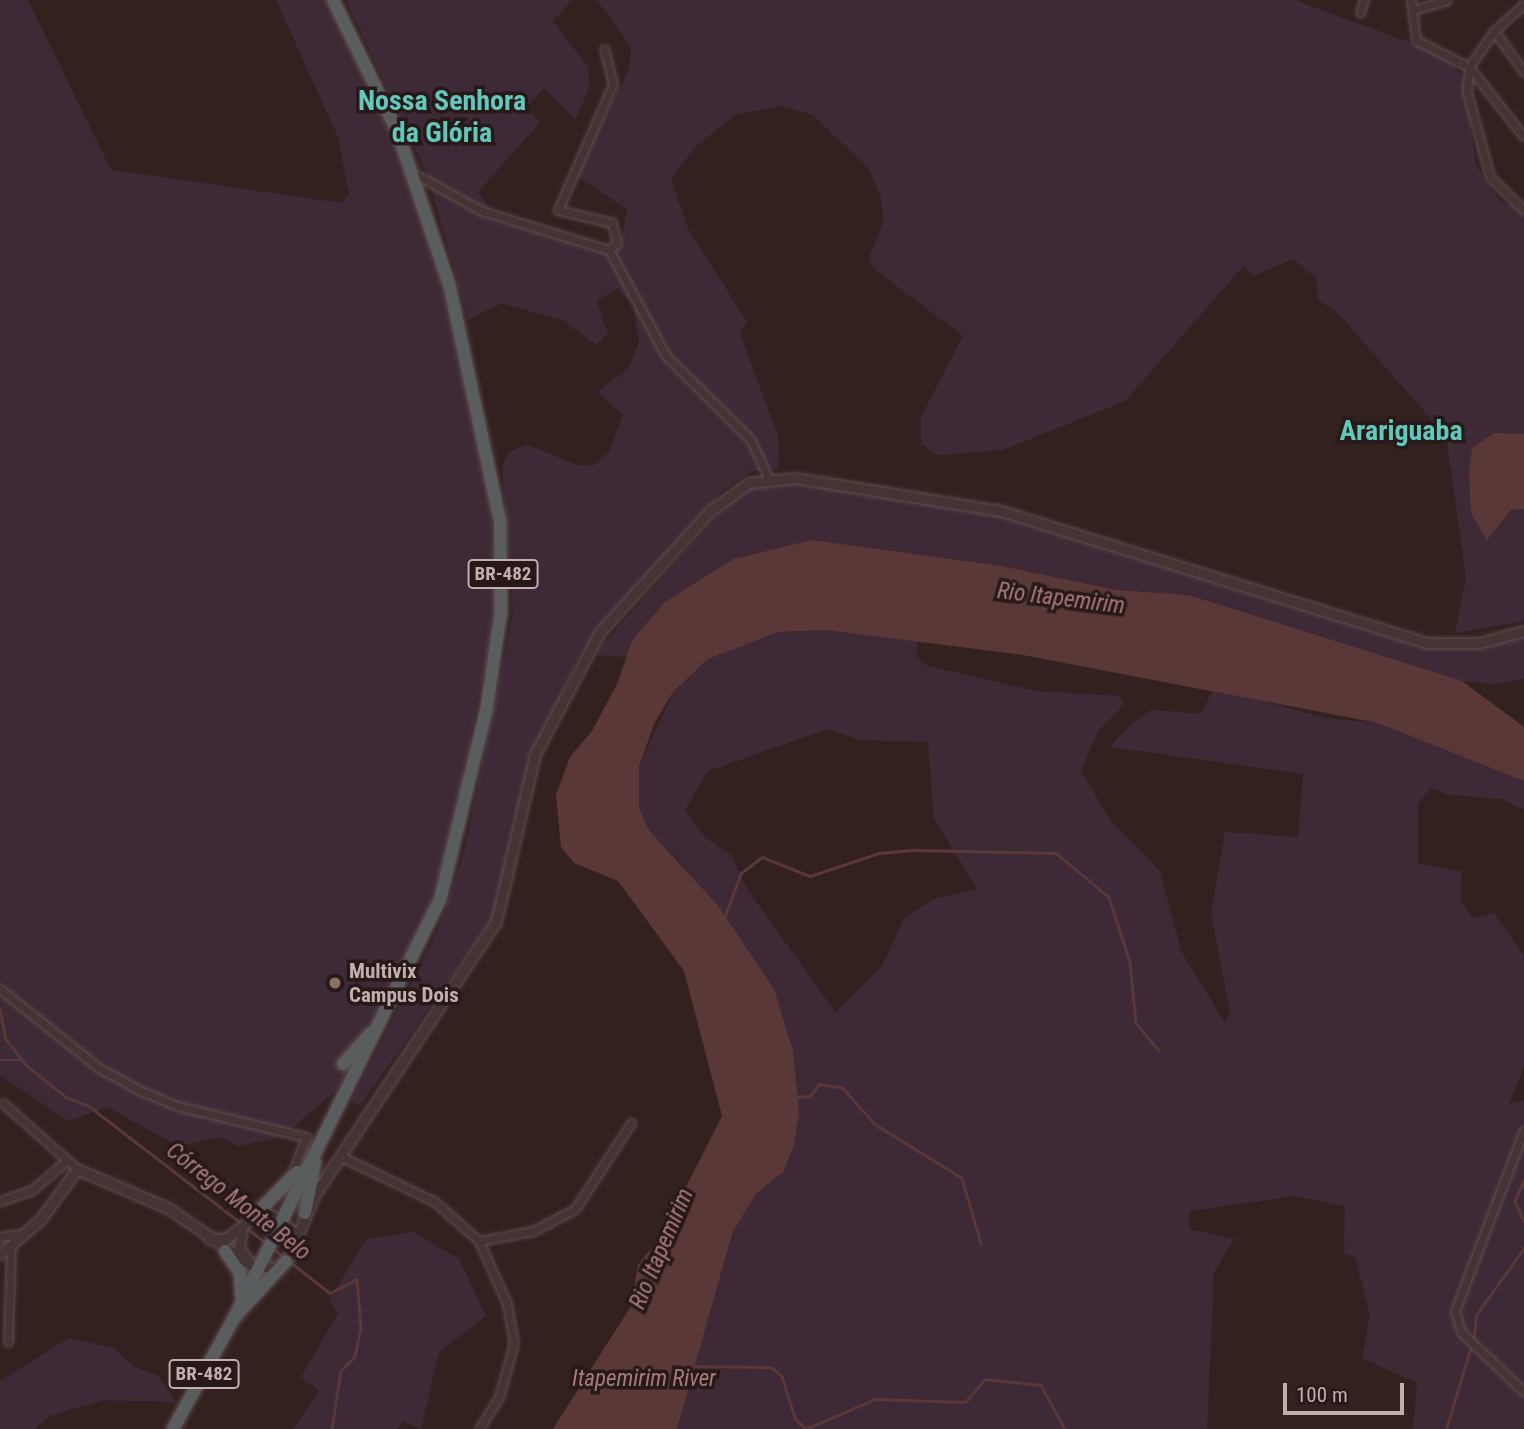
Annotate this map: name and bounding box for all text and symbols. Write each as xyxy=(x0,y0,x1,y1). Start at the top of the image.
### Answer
district label: Nossa Senhora da Glória xyxy=(358,84,526,150)
district label: Arariguaba xyxy=(1339,414,1463,448)
road number: BR-482 xyxy=(466,558,540,590)
water label: Rio Itapemirim xyxy=(996,577,1126,621)
place label: Multivix Campus Dois xyxy=(349,958,459,1008)
marker: Multivix Campus Dois xyxy=(327,975,343,991)
water label: Córrego Monte Belo xyxy=(160,1137,316,1267)
water label: Rio Itapemirim xyxy=(624,1185,700,1313)
road number: BR-482 xyxy=(167,1358,241,1390)
water label: Itapemirim River xyxy=(572,1365,716,1393)
scale bar xyxy=(1286,1370,1407,1414)
text: 100 m xyxy=(1296,1383,1348,1407)

